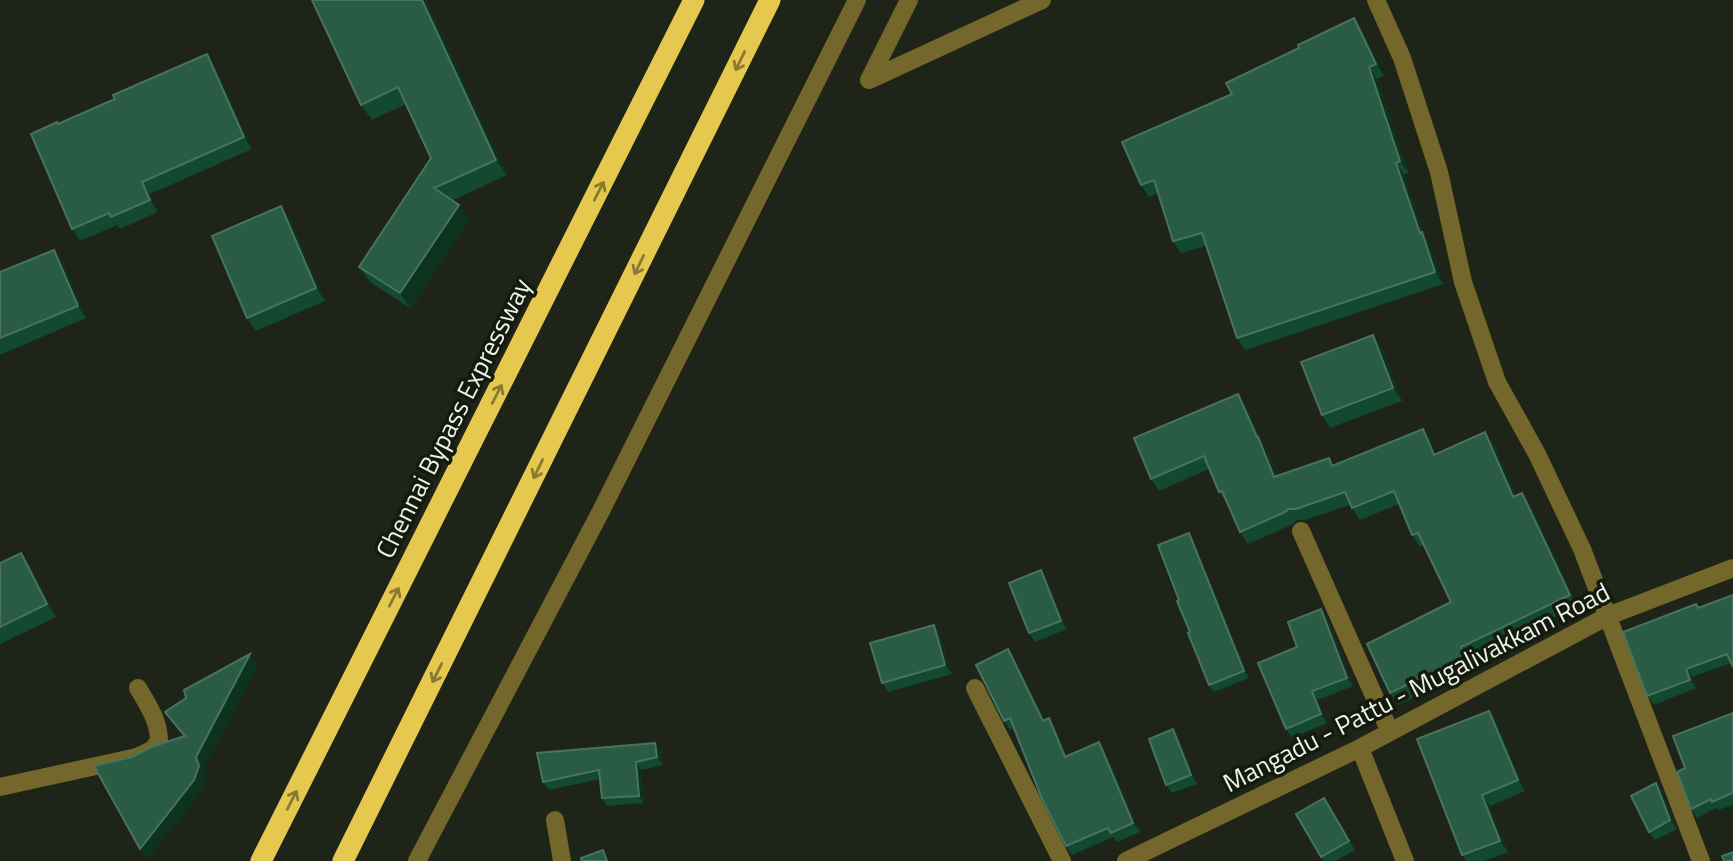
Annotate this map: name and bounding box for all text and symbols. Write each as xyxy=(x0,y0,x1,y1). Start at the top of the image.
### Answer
one-way arrow xyxy=(732,50,746,71)
one-way arrow xyxy=(593,181,607,202)
one-way arrow xyxy=(631,254,645,275)
street label: Chennai Bypass Expressway xyxy=(365,271,541,565)
one-way arrow xyxy=(490,384,504,405)
one-way arrow xyxy=(530,458,544,479)
street label: Mangadu - Pattu - Mugalivakkam Road xyxy=(1216,572,1616,802)
one-way arrow xyxy=(388,587,402,608)
one-way arrow xyxy=(429,662,443,683)
one-way arrow xyxy=(285,790,299,811)

